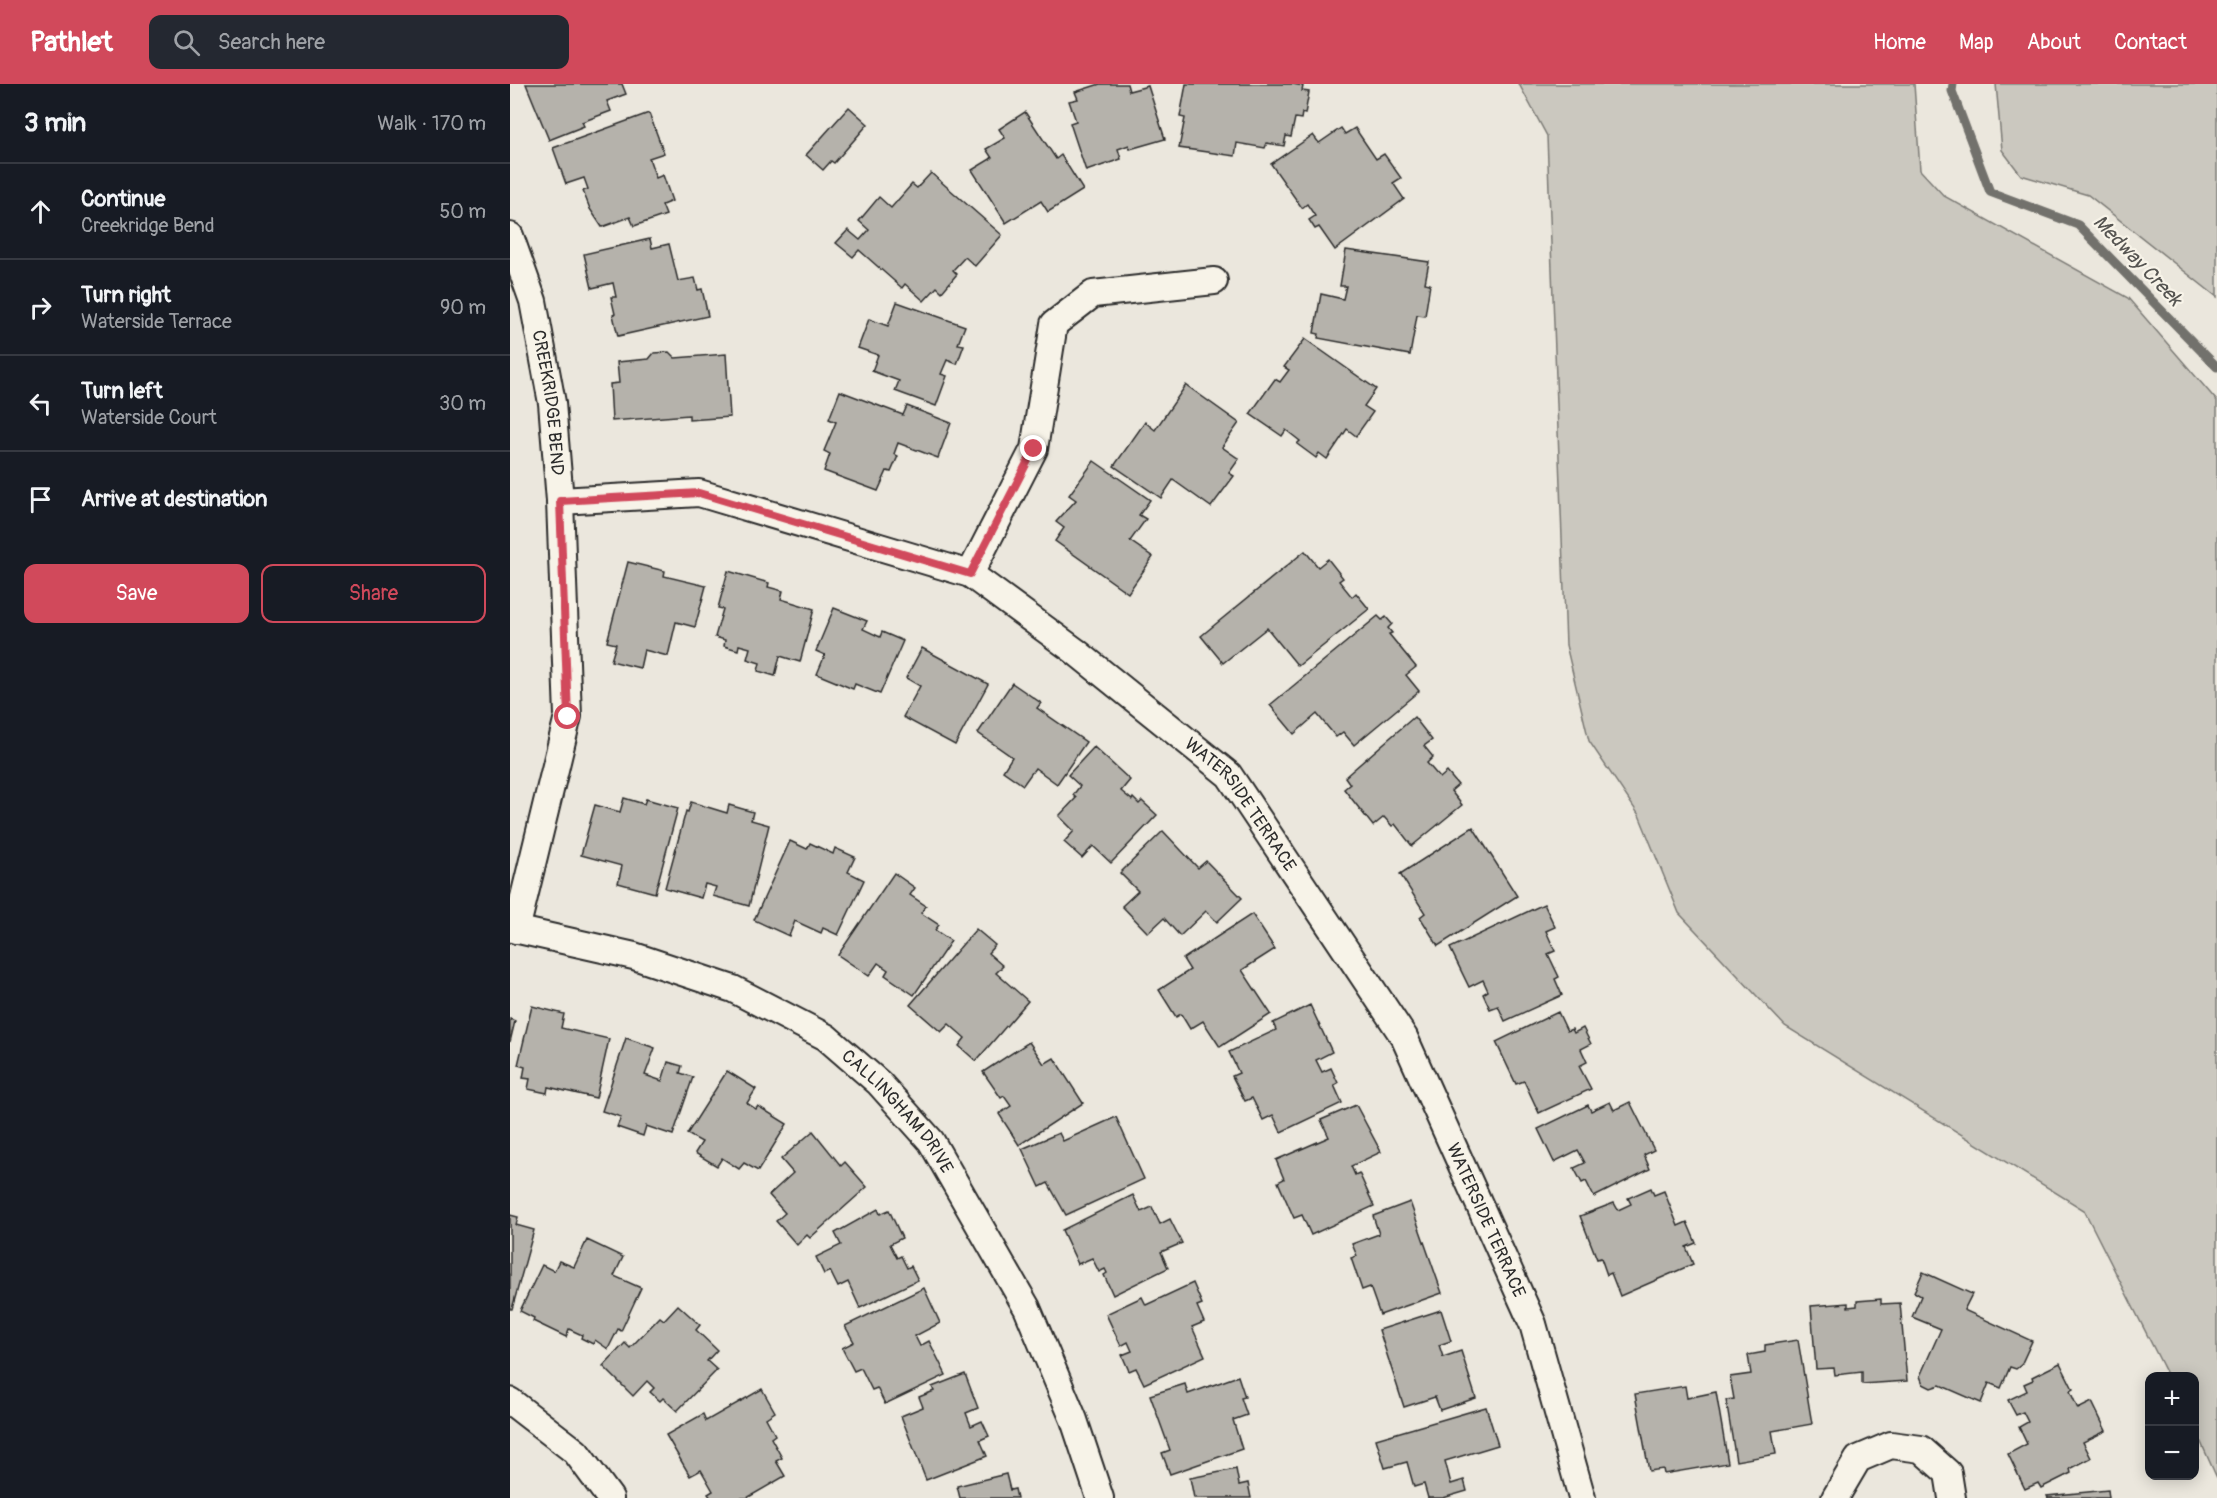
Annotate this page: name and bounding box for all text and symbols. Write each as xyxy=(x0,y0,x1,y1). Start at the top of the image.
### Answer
search box xyxy=(149,15,569,69)
text: Pathlet xyxy=(30,25,113,60)
icon: search xyxy=(170,26,203,59)
text: Search here xyxy=(218,28,325,56)
text: Home xyxy=(1873,29,1926,56)
text: Map xyxy=(1959,29,1994,56)
text: About xyxy=(2027,29,2081,56)
text: Contact xyxy=(2114,29,2187,56)
text: 3 min xyxy=(24,107,86,139)
text: Walk · 170 m xyxy=(377,111,486,136)
text: Continue xyxy=(81,185,165,213)
icon: ahead xyxy=(24,195,57,228)
text: 50 m xyxy=(439,199,486,224)
water label: Medway Creek xyxy=(2088,210,2188,312)
text: Creekridge Bend xyxy=(81,213,215,238)
text: Turn right xyxy=(81,281,171,309)
icon: right xyxy=(24,291,57,324)
text: 90 m xyxy=(440,295,486,320)
text: Waterside Terrace xyxy=(81,309,232,334)
street label: CREEKRIDGE BEND xyxy=(527,328,569,476)
text: Turn left xyxy=(81,377,163,405)
icon: left xyxy=(24,387,57,420)
text: 30 m xyxy=(439,391,486,416)
text: Waterside Court xyxy=(81,405,217,430)
route end xyxy=(1020,435,1046,461)
icon: arrive xyxy=(24,483,57,516)
text: Arrive at destination xyxy=(81,485,267,513)
button: Save xyxy=(24,564,249,623)
button: Share xyxy=(261,564,486,623)
route start xyxy=(554,703,580,729)
street label: WATERSIDE TERRACE xyxy=(1180,733,1301,876)
street label: CALLINGHAM DRIVE xyxy=(837,1045,958,1178)
street label: WATERSIDE TERRACE xyxy=(1441,1140,1531,1301)
map controls xyxy=(2145,1372,2199,1480)
button: + xyxy=(2145,1372,2199,1426)
button: − xyxy=(2145,1426,2199,1480)

